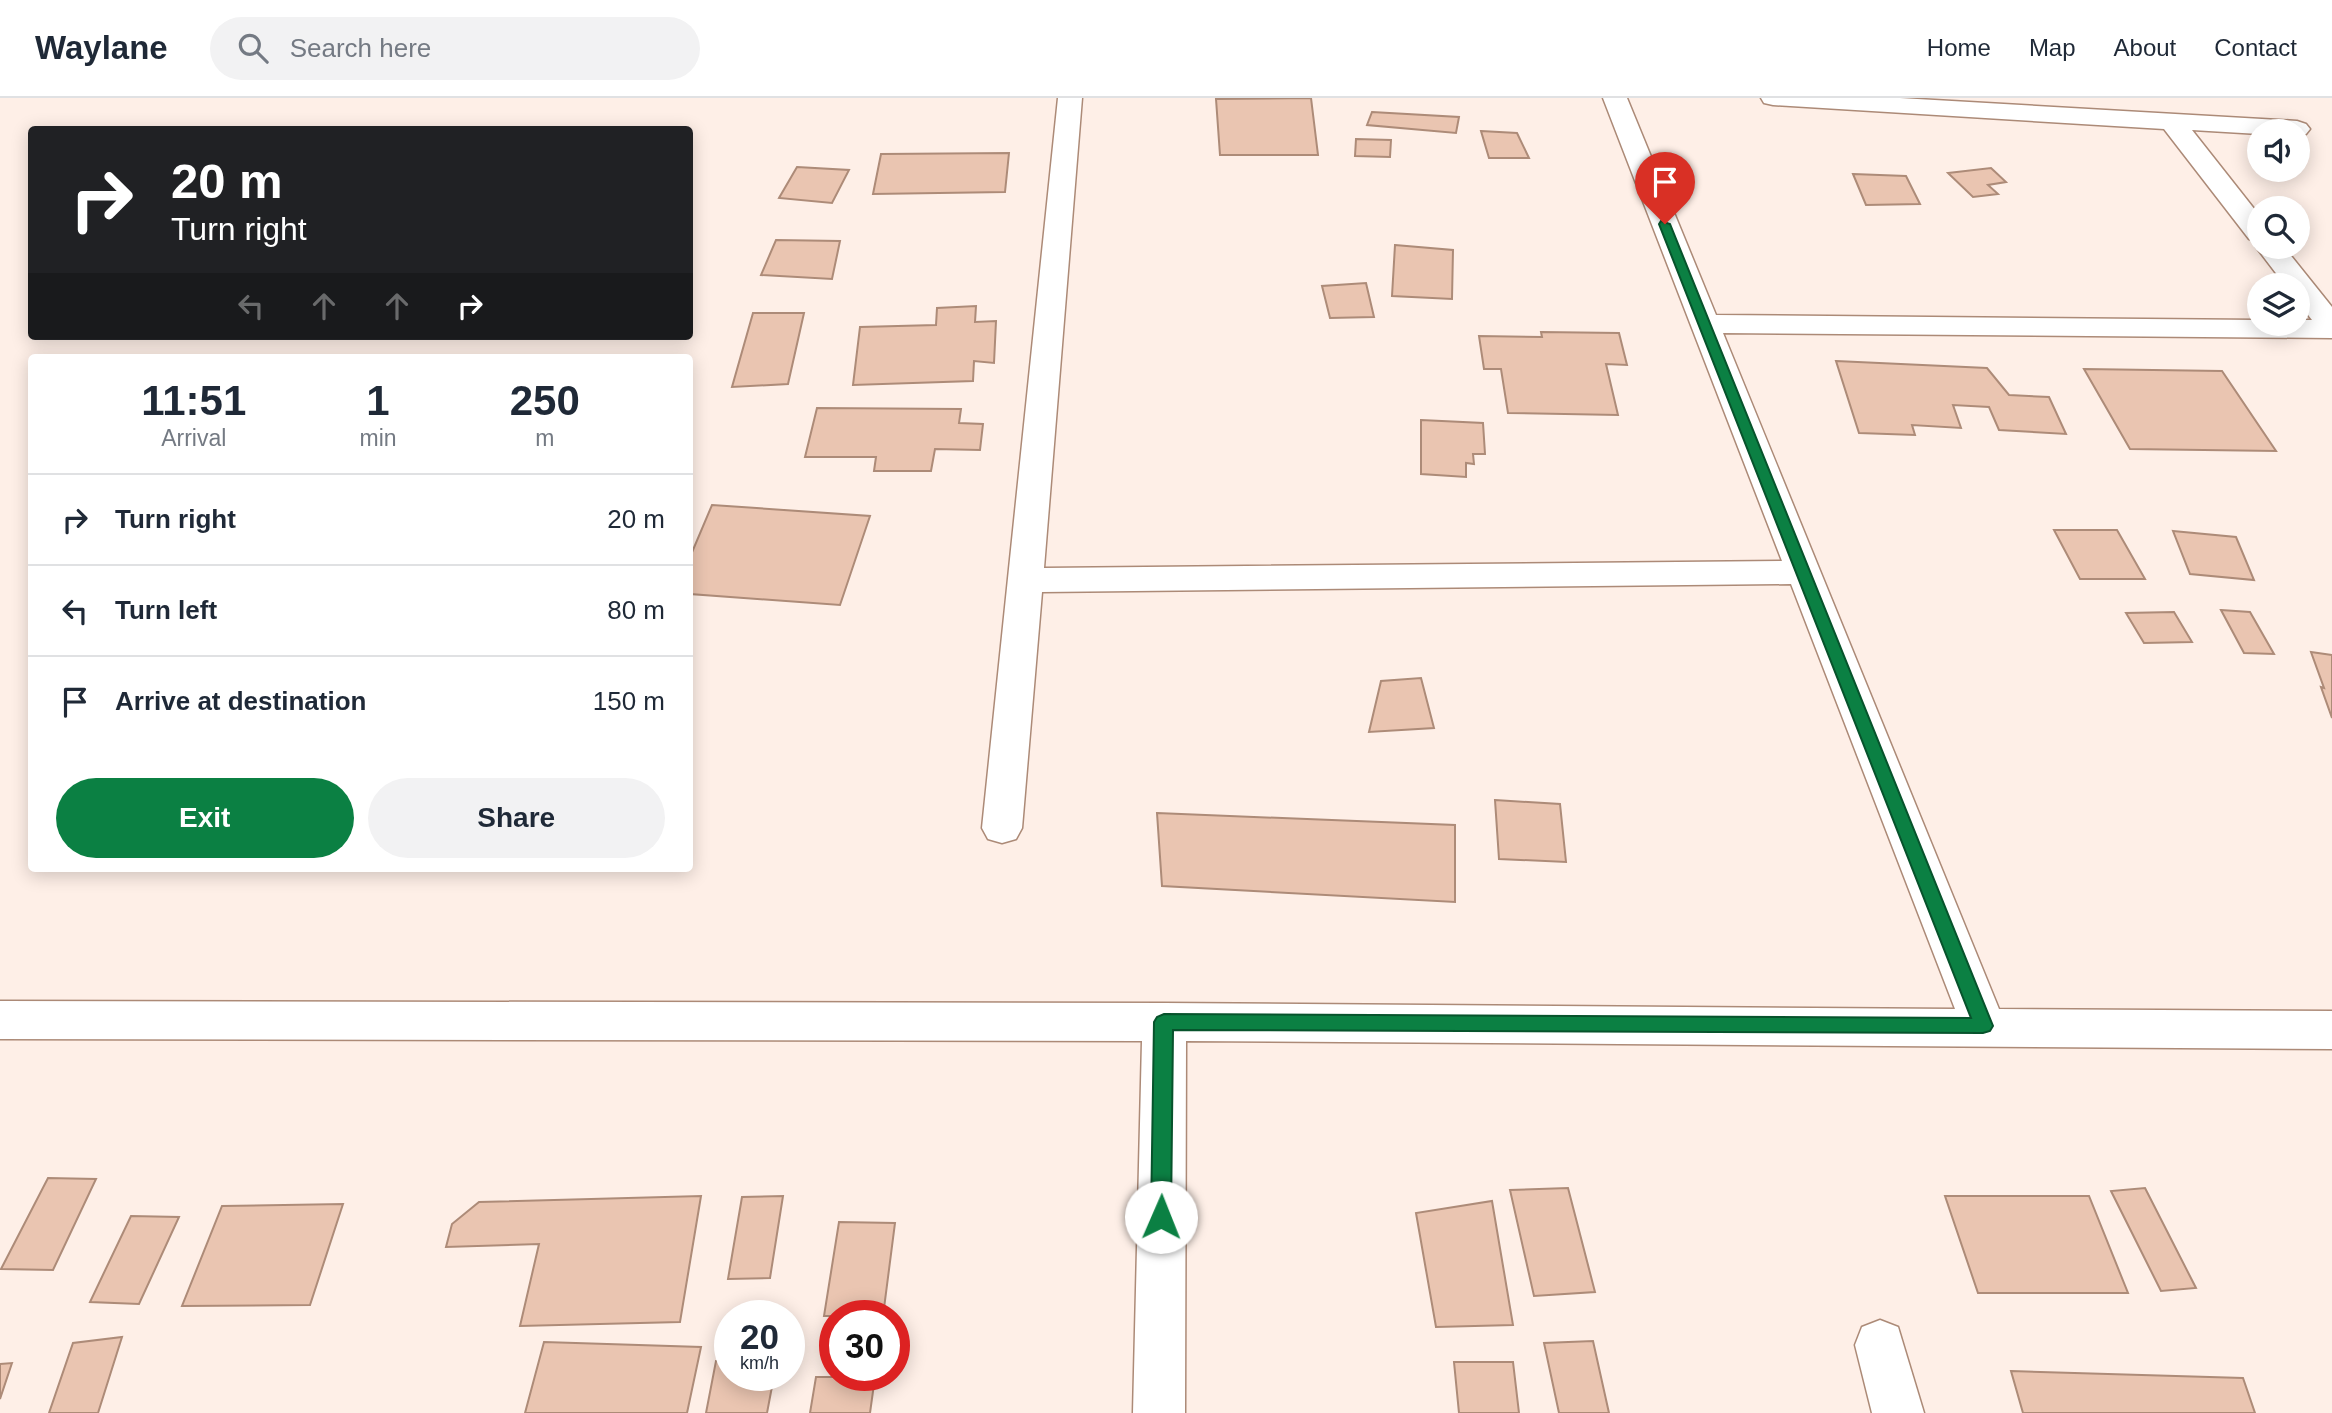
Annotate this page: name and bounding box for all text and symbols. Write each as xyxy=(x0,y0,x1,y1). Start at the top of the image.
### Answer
search box xyxy=(210,17,700,80)
text: Waylane xyxy=(35,29,168,66)
icon: search xyxy=(234,29,272,67)
text: Search here xyxy=(290,33,431,63)
text: Home xyxy=(1927,34,1991,61)
text: Map xyxy=(2029,34,2076,61)
text: About xyxy=(2114,34,2176,61)
text: Contact xyxy=(2214,34,2297,61)
map controls xyxy=(2247,119,2310,336)
button: sound xyxy=(2247,119,2310,182)
pin xyxy=(1635,152,1695,224)
icon: right xyxy=(56,154,147,245)
text: 20 m xyxy=(171,154,283,208)
icon: arrive xyxy=(1646,163,1684,201)
button: search xyxy=(2247,196,2310,259)
text: Turn right xyxy=(171,211,307,247)
button: layers xyxy=(2247,273,2310,336)
icon: left xyxy=(232,287,270,325)
icon: ahead xyxy=(305,287,343,325)
icon: ahead xyxy=(378,287,416,325)
icon: right xyxy=(451,287,489,325)
text: 11:51 xyxy=(141,377,246,424)
text: 1 xyxy=(366,377,390,424)
text: 250 xyxy=(510,377,580,424)
text: Arrival xyxy=(161,425,226,451)
text: min xyxy=(359,425,397,451)
text: m xyxy=(535,425,554,451)
icon: right xyxy=(56,501,94,539)
text: Turn right xyxy=(115,504,236,534)
text: 20 m xyxy=(607,504,665,534)
icon: left xyxy=(56,592,94,630)
text: Turn left xyxy=(115,595,217,625)
text: 80 m xyxy=(607,595,665,625)
icon: arrive xyxy=(56,683,94,721)
text: Arrive at destination xyxy=(115,686,366,716)
text: 150 m xyxy=(593,686,665,716)
button: Exit xyxy=(56,778,354,858)
button: Share xyxy=(368,778,665,858)
position arrow xyxy=(1124,1180,1198,1254)
speed limit sign: 30 xyxy=(819,1300,910,1391)
text: 20 xyxy=(740,1317,779,1356)
text: km/h xyxy=(740,1353,779,1373)

